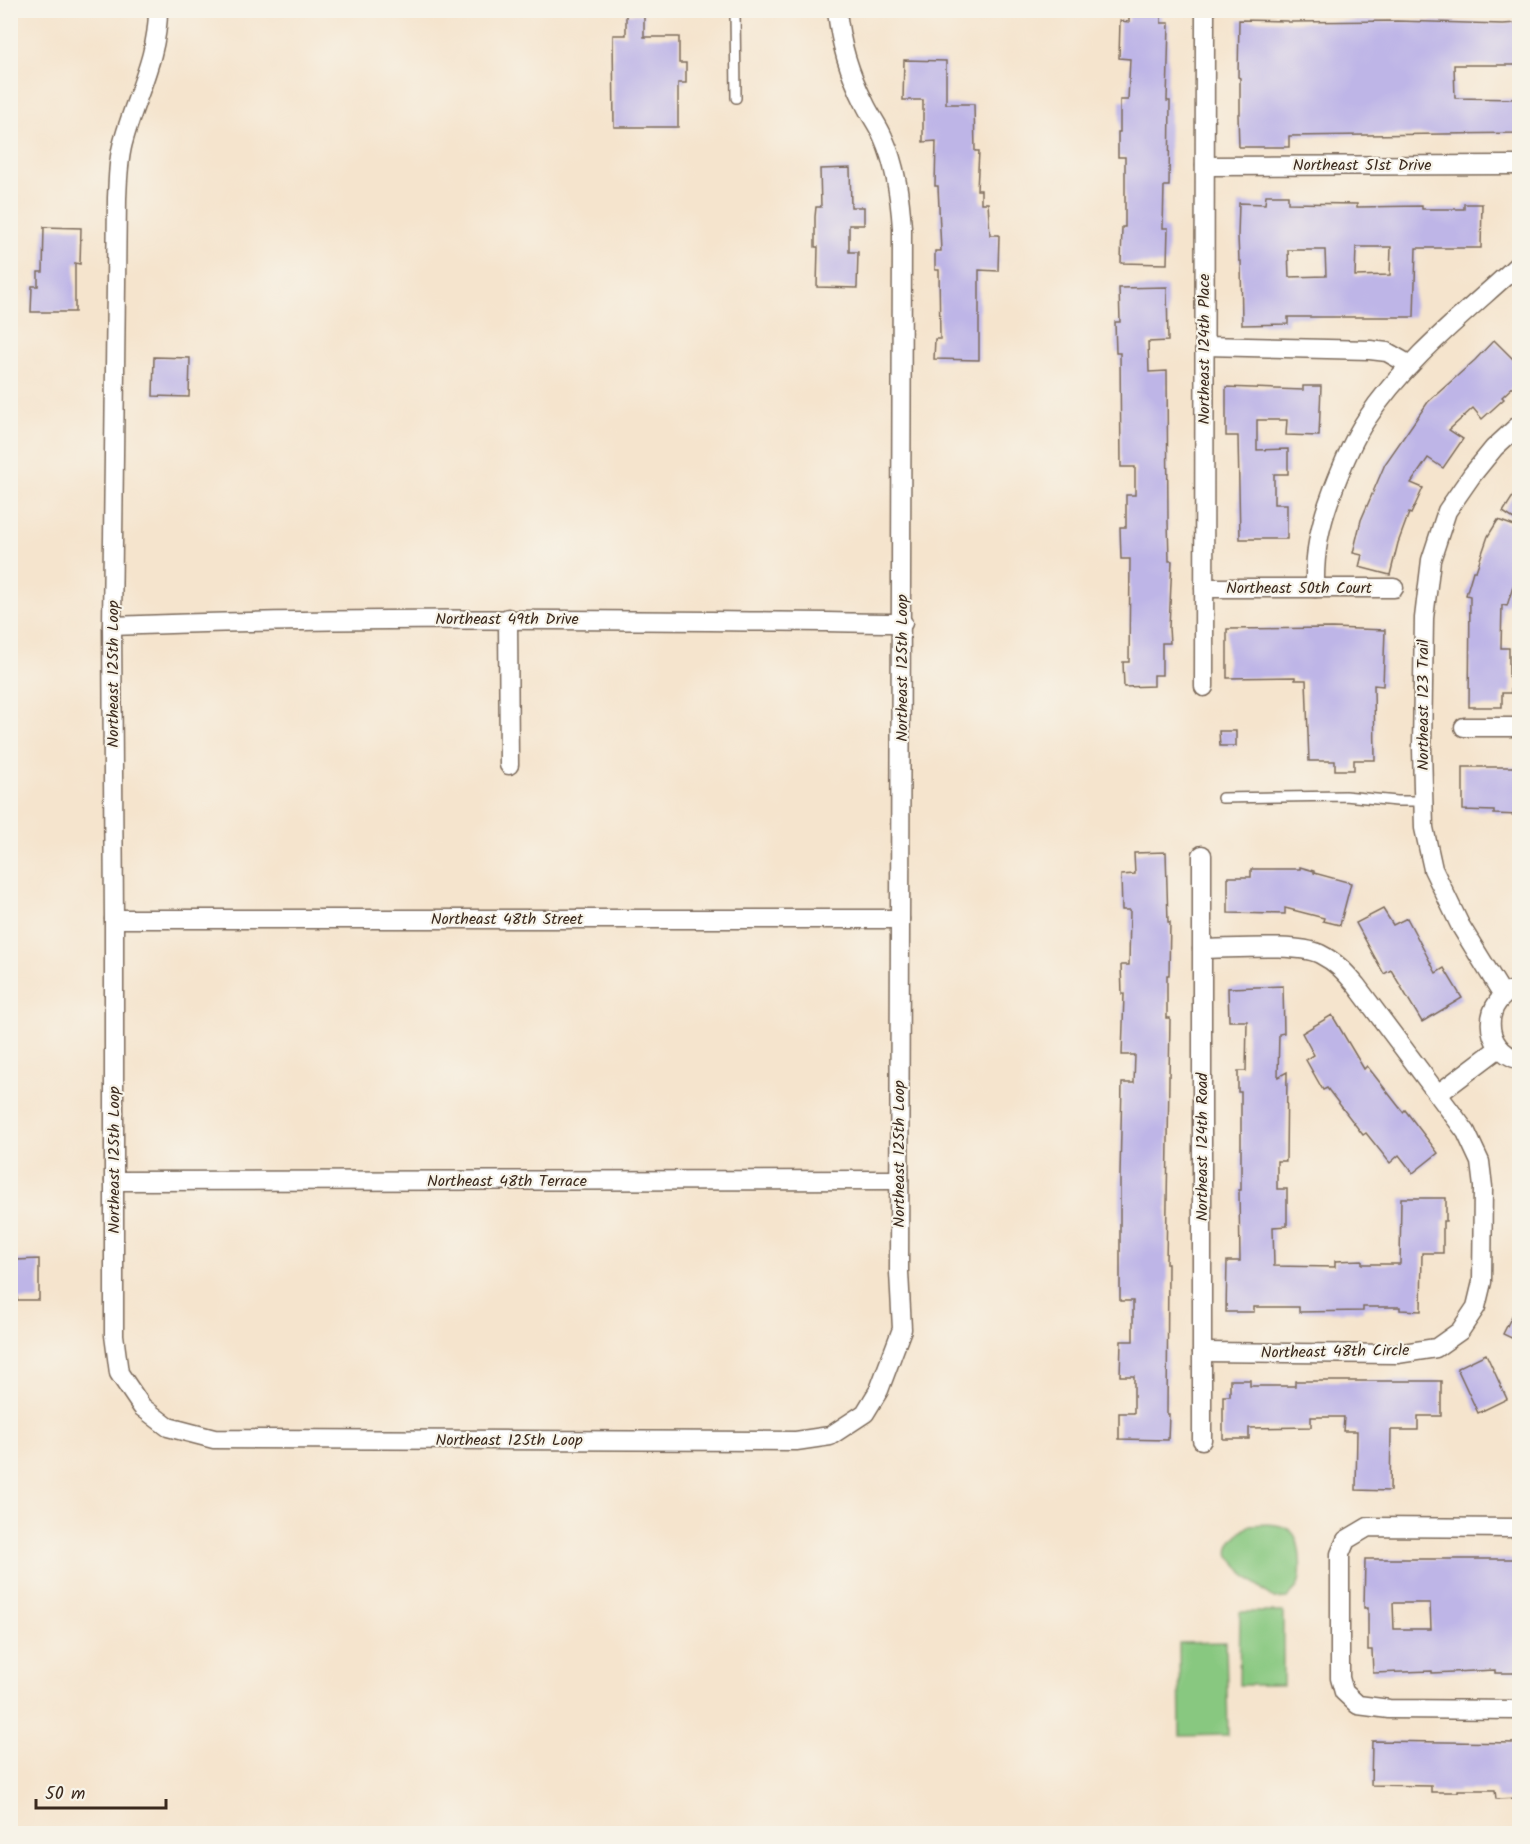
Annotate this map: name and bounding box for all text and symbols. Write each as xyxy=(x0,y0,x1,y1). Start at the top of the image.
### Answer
street label: Northeast 51st Drive xyxy=(1293,153,1431,178)
street label: Northeast 124th Place xyxy=(1192,273,1217,425)
street label: Northeast 50th Court xyxy=(1226,576,1373,601)
street label: Northeast 125th Loop xyxy=(890,594,915,742)
street label: Northeast 125th Loop xyxy=(101,600,126,748)
street label: Northeast 49th Drive xyxy=(435,607,579,632)
street label: Northeast 123 Trail xyxy=(1411,639,1436,771)
street label: Northeast 48th Street xyxy=(431,907,584,932)
street label: Northeast 124th Road xyxy=(1190,1072,1215,1221)
street label: Northeast 125th Loop xyxy=(887,1080,912,1228)
street label: Northeast 125th Loop xyxy=(102,1086,127,1234)
street label: Northeast 48th Terrace xyxy=(427,1169,587,1194)
street label: Northeast 48th Circle xyxy=(1260,1338,1410,1366)
street label: Northeast 125th Loop xyxy=(435,1428,583,1453)
scale bar xyxy=(36,1772,166,1810)
text: 50 m xyxy=(45,1780,85,1809)

